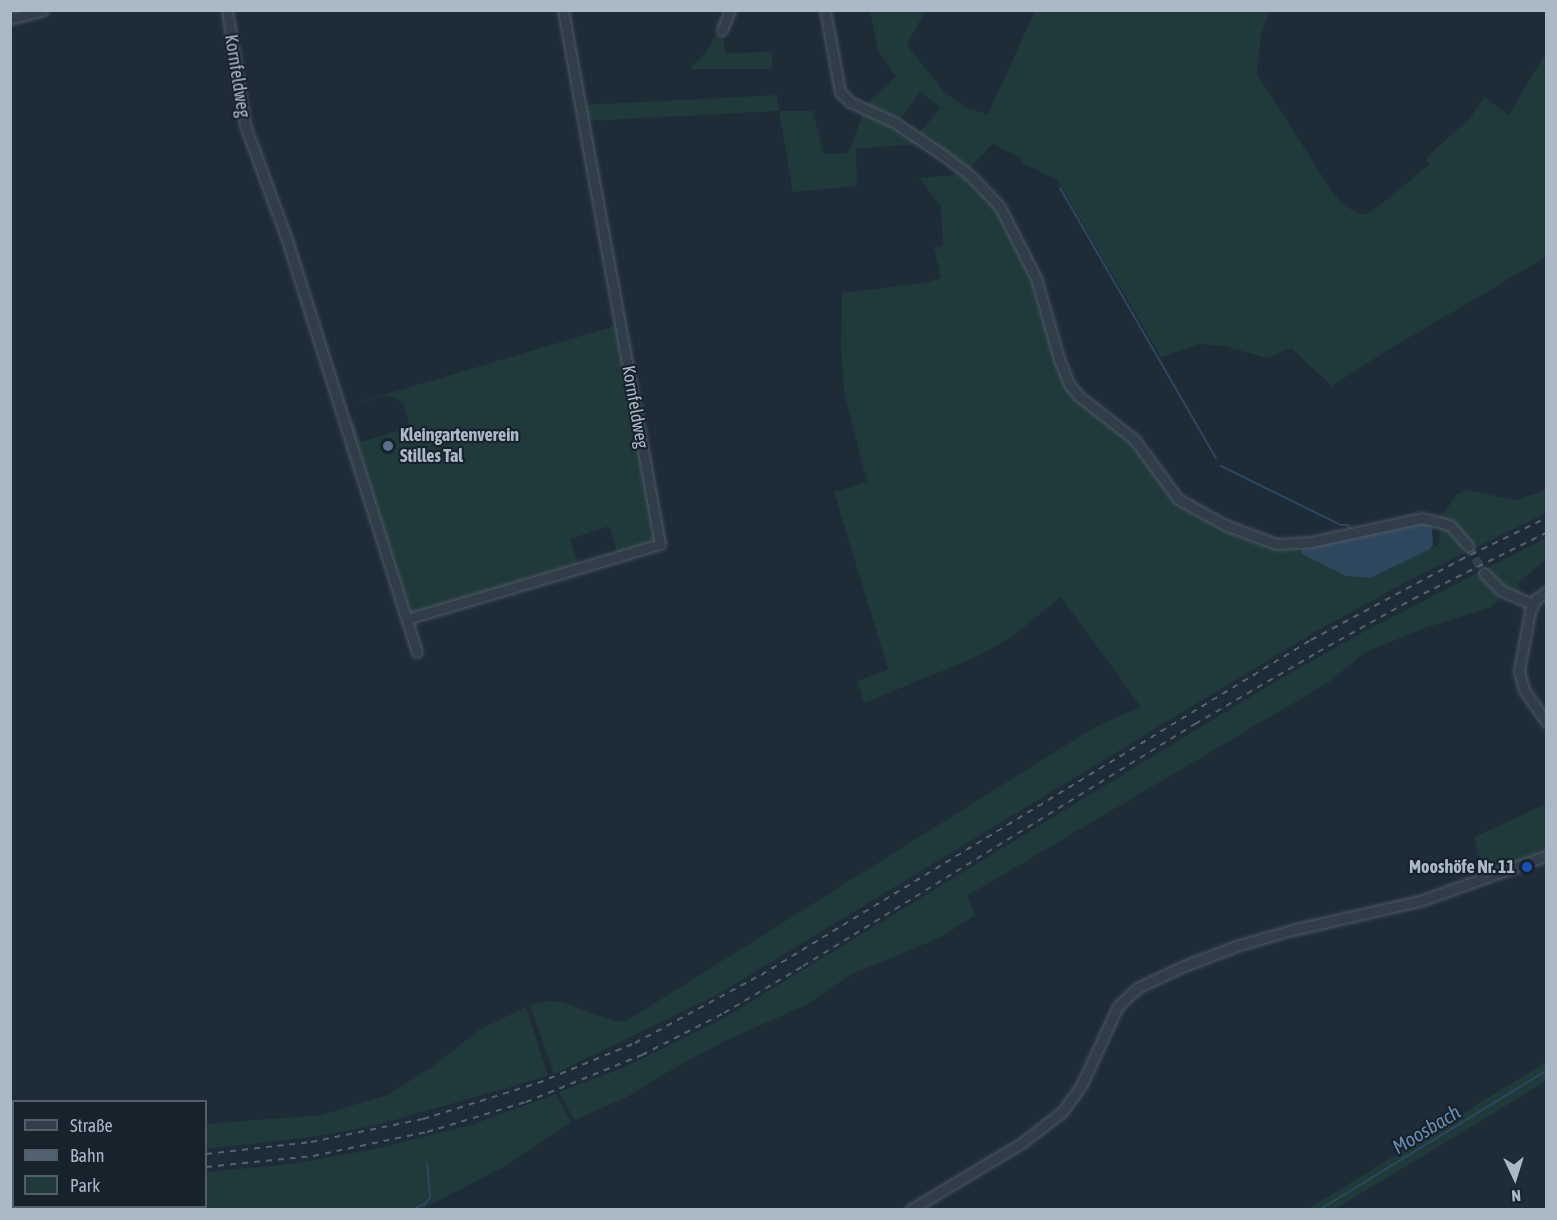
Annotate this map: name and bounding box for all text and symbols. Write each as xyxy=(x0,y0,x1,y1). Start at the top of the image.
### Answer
street label: Kornfeldweg xyxy=(220,33,254,119)
street label: Kornfeldweg xyxy=(617,364,653,450)
place label: Kleingartenverein Stilles Tal xyxy=(400,425,519,468)
marker: Kleingartenverein Stilles Tal xyxy=(381,439,395,453)
place label: Mooshöfe Nr. 11 xyxy=(1409,856,1515,878)
marker: Mooshöfe Nr. 11 xyxy=(1520,860,1534,874)
water label: Moosbach xyxy=(1388,1099,1464,1159)
legend xyxy=(12,1100,207,1208)
text: Straße xyxy=(70,1115,113,1136)
text: Bahn xyxy=(70,1145,104,1166)
north arrow xyxy=(1485,1148,1545,1208)
text: Park xyxy=(70,1175,100,1196)
text: N xyxy=(1511,1187,1522,1205)

